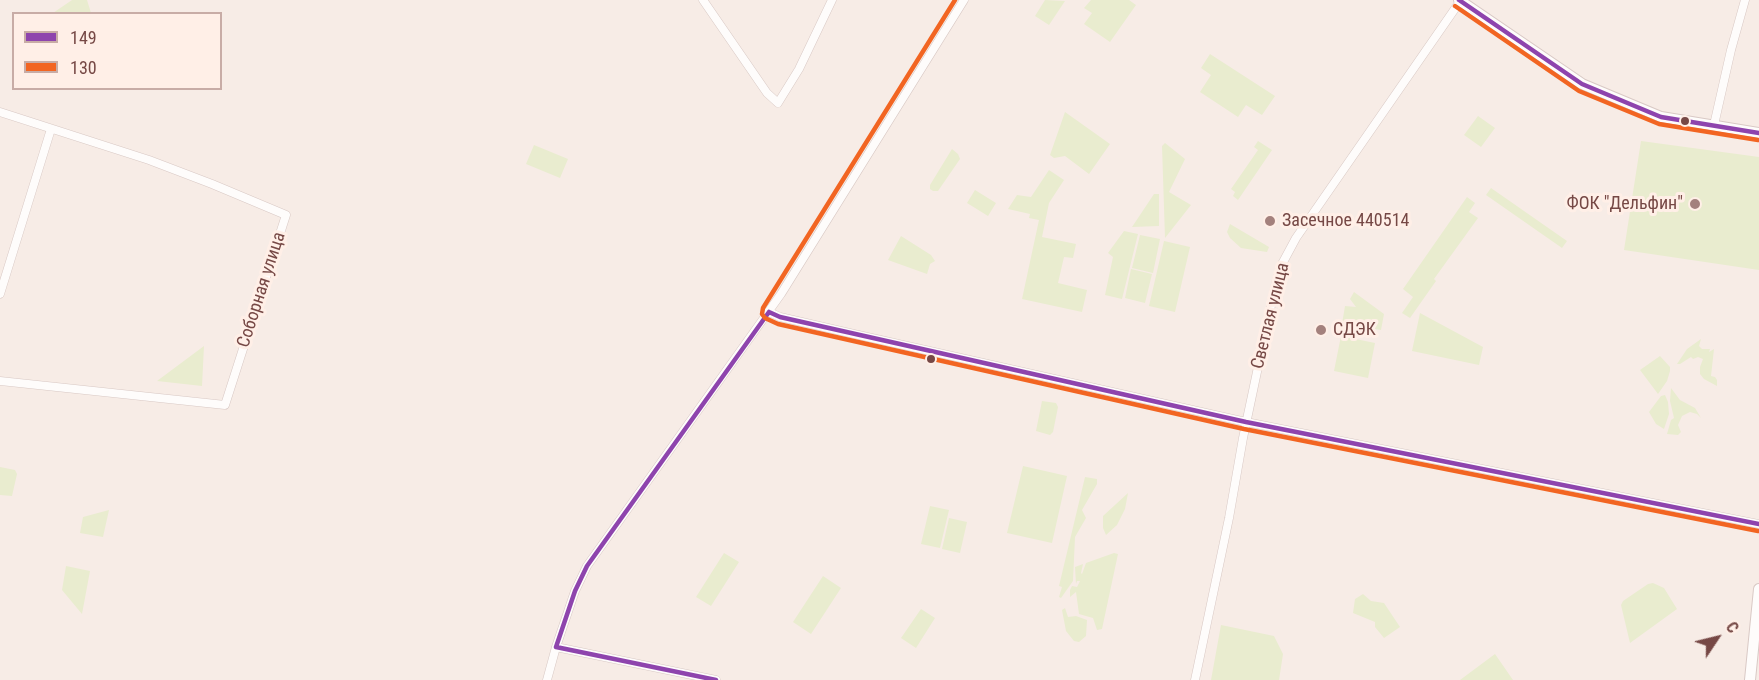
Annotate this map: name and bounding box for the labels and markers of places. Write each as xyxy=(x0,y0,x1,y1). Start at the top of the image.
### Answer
unlabelled marker xyxy=(1679,115,1691,127)
place label: ФОК "Дельфин" xyxy=(1566,193,1683,215)
marker: ФОК "Дельфин" xyxy=(1688,197,1702,211)
place label: Засечное 440514 xyxy=(1282,210,1409,232)
marker: Засечное 440514 xyxy=(1263,214,1277,228)
place label: СДЭК xyxy=(1333,319,1376,341)
marker: СДЭК xyxy=(1314,323,1328,337)
unlabelled marker xyxy=(925,353,937,365)

